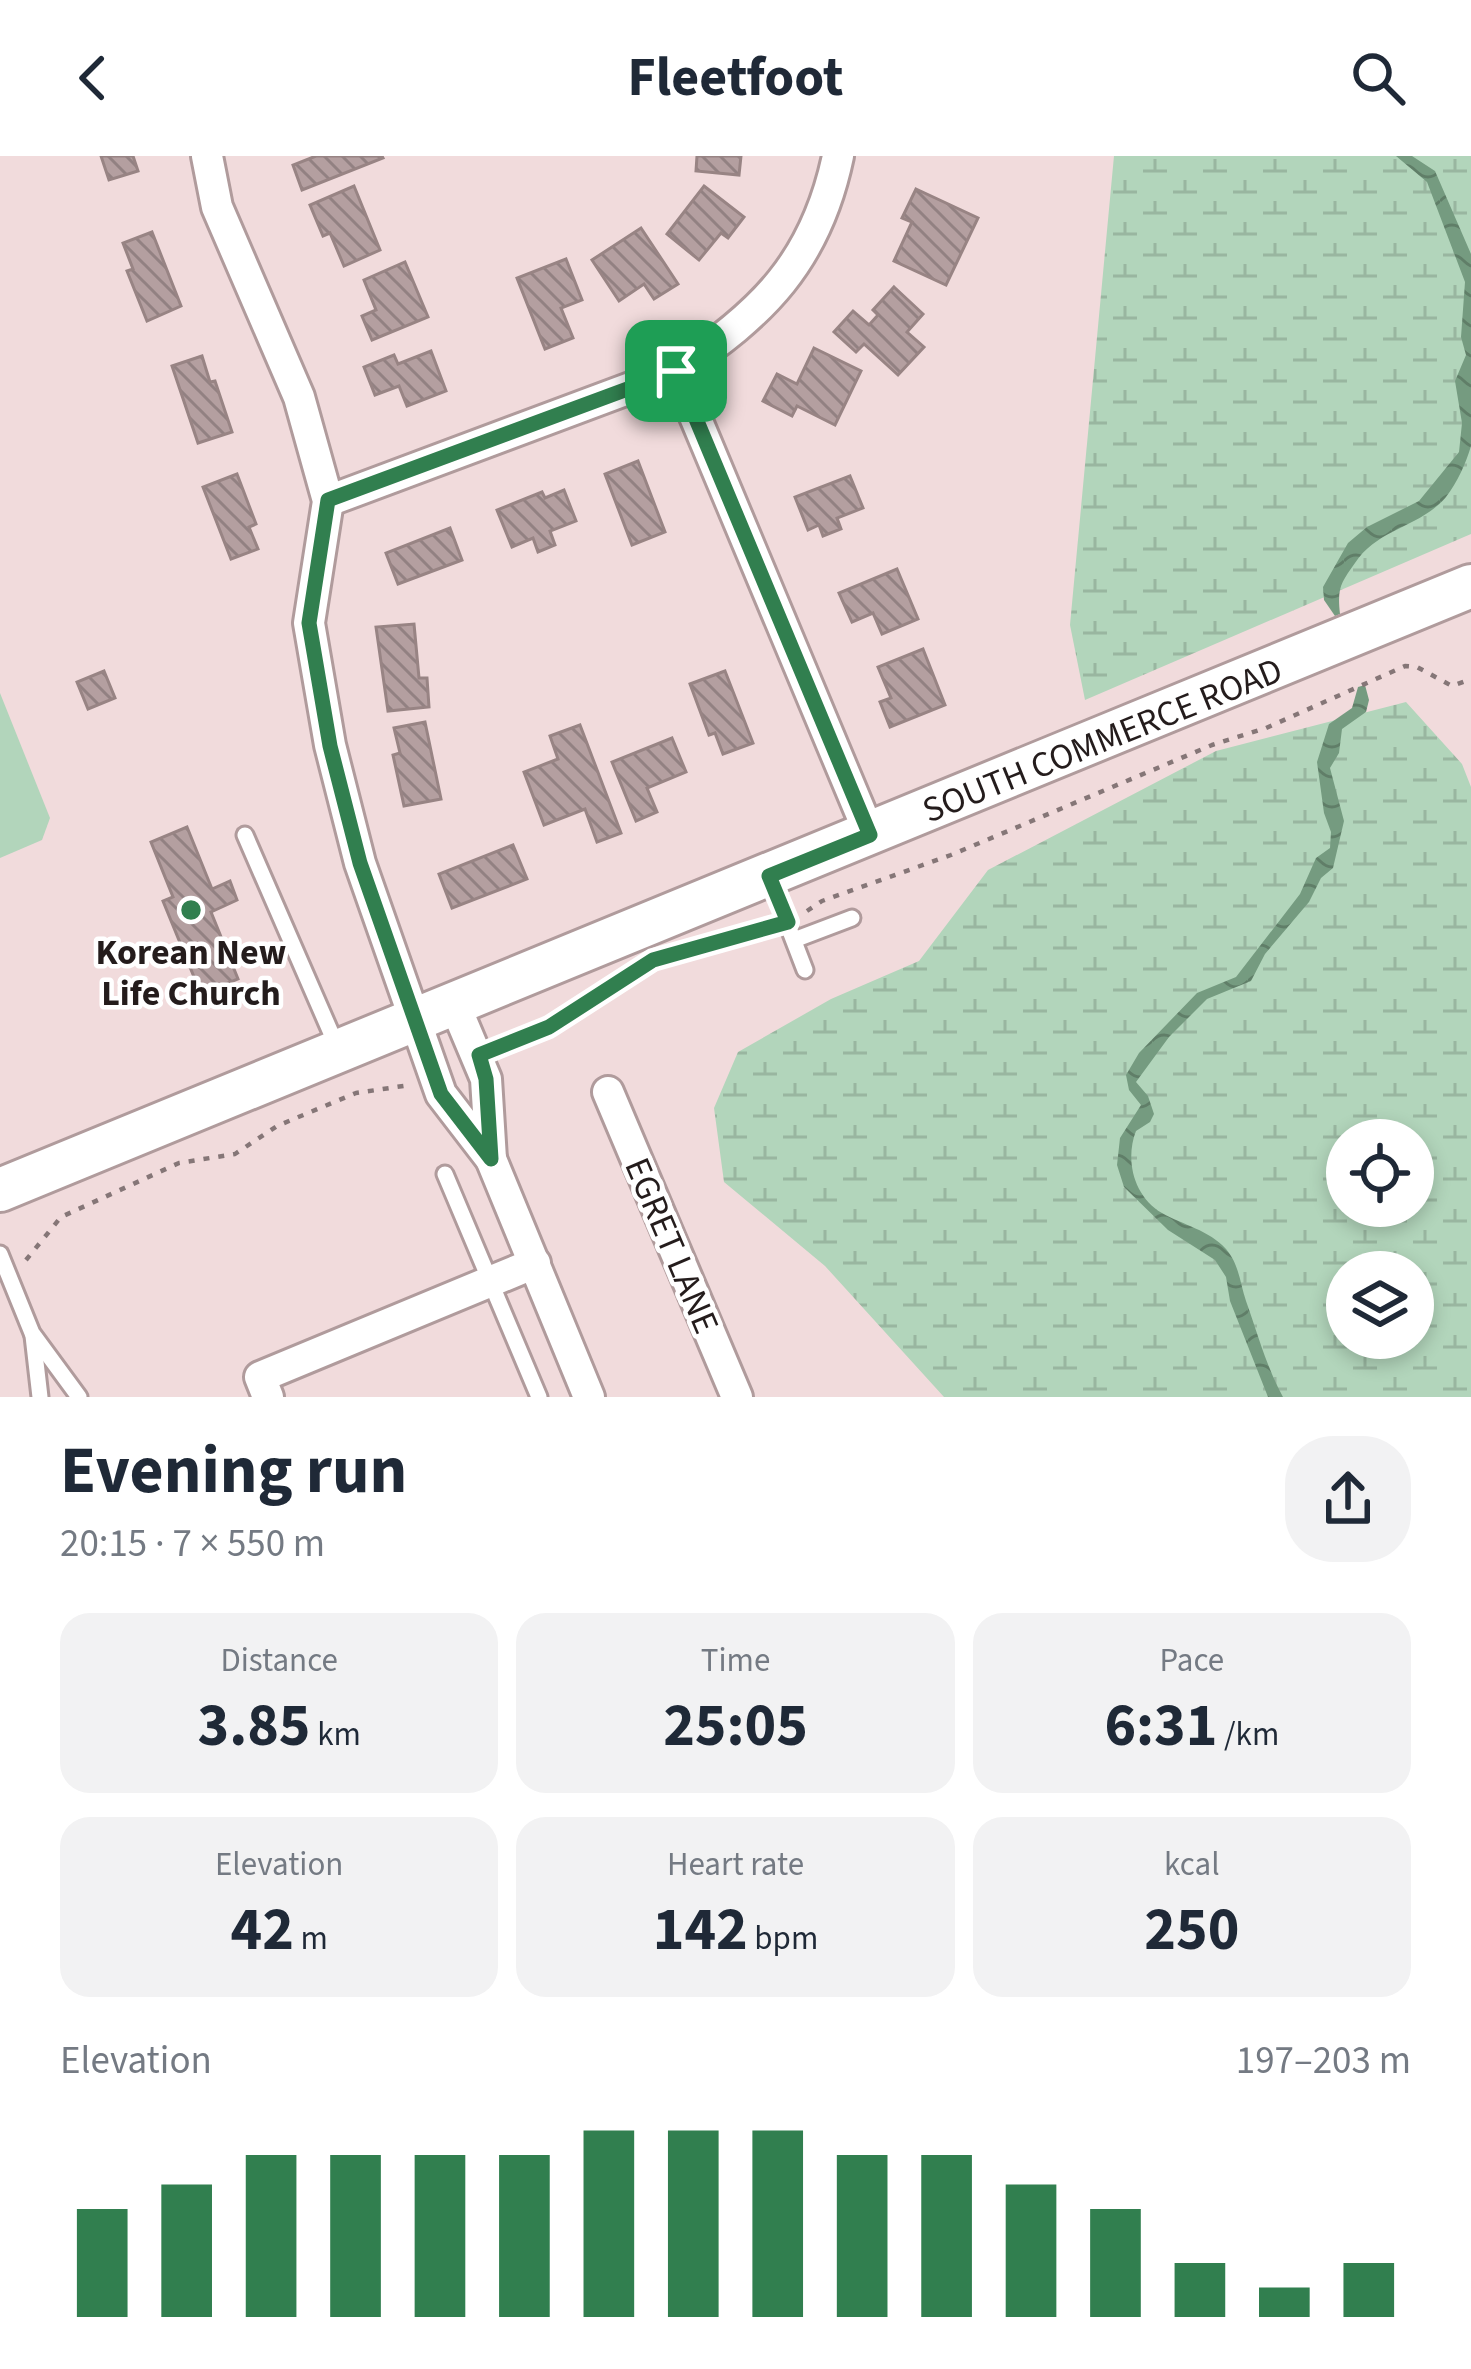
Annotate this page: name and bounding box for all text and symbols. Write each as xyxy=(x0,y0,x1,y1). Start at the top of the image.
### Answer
text: Fleetfoot xyxy=(627,40,844,117)
icon: back xyxy=(60,45,126,111)
icon: search xyxy=(1345,45,1411,111)
pin xyxy=(625,320,727,422)
icon: arrive xyxy=(643,338,709,404)
street label: SOUTH COMMERCE ROAD xyxy=(915,645,1290,836)
marker: Korean New Life Church xyxy=(178,897,204,923)
place label: Korean New Life Church xyxy=(96,927,286,1019)
map controls xyxy=(1326,1119,1434,1359)
button: locate xyxy=(1326,1119,1434,1227)
street label: EGRET LANE xyxy=(612,1150,732,1341)
button: layers xyxy=(1326,1251,1434,1359)
text: Evening run xyxy=(60,1424,407,1518)
button: share xyxy=(1285,1436,1411,1562)
text: 20:15 · 7 × 550 m xyxy=(60,1516,325,1572)
text: Distance xyxy=(220,1637,338,1684)
text: Time xyxy=(701,1637,770,1684)
text: Pace xyxy=(1160,1637,1224,1684)
text: 3.85 xyxy=(197,1684,311,1769)
text: 25:05 xyxy=(663,1684,808,1769)
text: 6:31 xyxy=(1104,1684,1217,1769)
text: km xyxy=(311,1711,361,1758)
text: /km xyxy=(1217,1711,1279,1758)
text: Elevation xyxy=(215,1841,343,1888)
text: Heart rate xyxy=(667,1841,804,1888)
text: kcal xyxy=(1164,1841,1220,1888)
text: 42 xyxy=(230,1888,294,1973)
text: 142 xyxy=(653,1888,748,1973)
text: 250 xyxy=(1144,1888,1239,1973)
text: m xyxy=(294,1915,328,1962)
text: bpm xyxy=(748,1915,818,1962)
text: Elevation xyxy=(60,2033,212,2089)
text: 197–203 m xyxy=(1236,2033,1411,2089)

